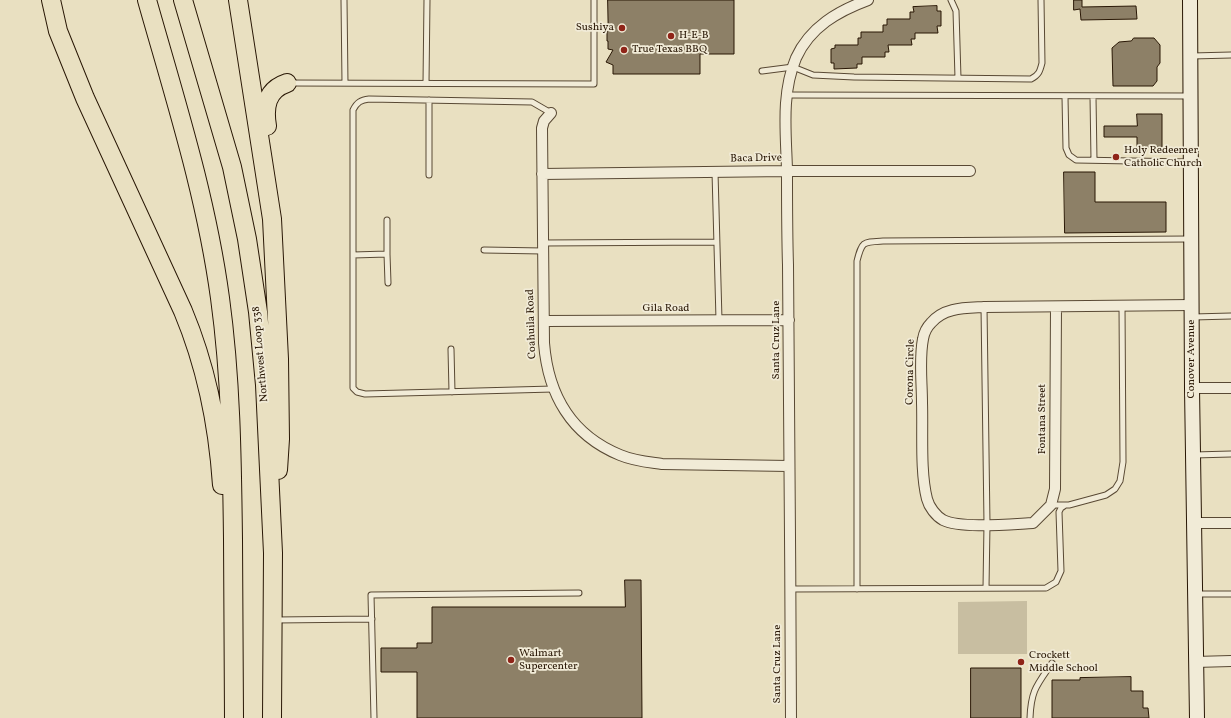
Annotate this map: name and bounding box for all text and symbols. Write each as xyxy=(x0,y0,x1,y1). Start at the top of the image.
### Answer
place label: Sushiya xyxy=(576,21,614,35)
marker: Sushiya xyxy=(617,23,627,33)
place label: H-E-B xyxy=(679,29,709,43)
marker: H-E-B xyxy=(666,31,676,41)
place label: True Texas BBQ xyxy=(632,43,707,57)
marker: True Texas BBQ xyxy=(619,45,629,55)
place label: Holy Redeemer Catholic Church xyxy=(1124,144,1202,170)
street label: Baca Drive xyxy=(730,152,782,166)
marker: Holy Redeemer Catholic Church xyxy=(1111,152,1121,162)
street label: Coahuila Road xyxy=(524,289,540,359)
street label: Santa Cruz Lane xyxy=(770,301,784,379)
street label: Gila Road xyxy=(642,302,690,316)
street label: Northwest Loop 338 xyxy=(250,306,272,402)
street label: Conover Avenue xyxy=(1185,319,1199,399)
street label: Corona Circle xyxy=(904,339,918,405)
street label: Fontana Street xyxy=(1036,384,1050,454)
street label: Santa Cruz Lane xyxy=(771,625,785,703)
place label: Walmart Supercenter xyxy=(519,647,578,673)
place label: Crockett Middle School xyxy=(1029,649,1098,675)
marker: Walmart Supercenter xyxy=(506,655,516,665)
marker: Crockett Middle School xyxy=(1016,657,1026,667)

